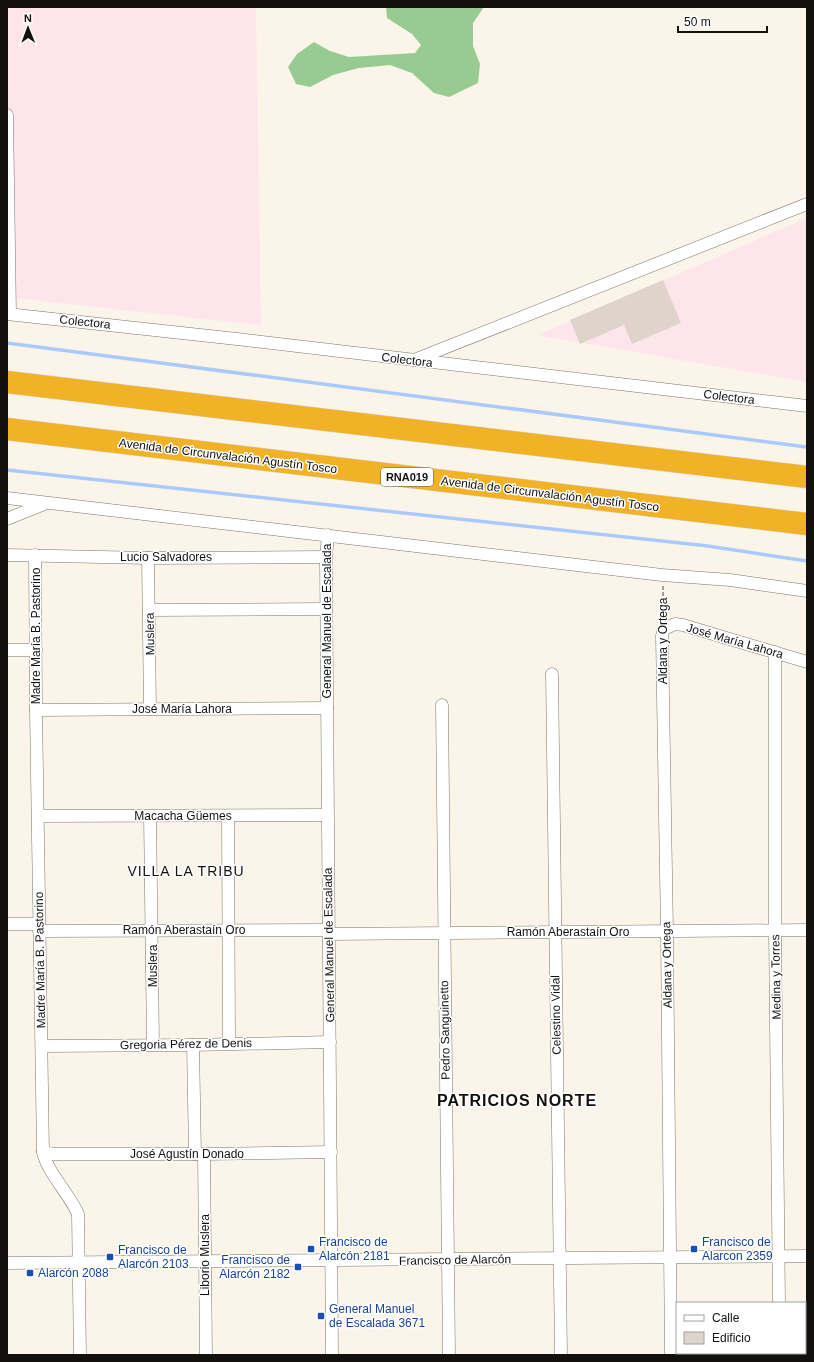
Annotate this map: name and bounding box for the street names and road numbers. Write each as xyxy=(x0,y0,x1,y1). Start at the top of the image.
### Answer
street label: Colectora xyxy=(59,312,112,332)
street label: Colectora xyxy=(381,350,434,370)
street label: Colectora xyxy=(703,387,756,407)
street label: Avenida de Circunvalación Agustín Tosco xyxy=(118,436,338,476)
road number: RNA019 xyxy=(381,468,433,486)
street label: Avenida de Circunvalación Agustín Tosco xyxy=(440,474,660,514)
street label: General Manuel de Escalada xyxy=(320,543,334,698)
street label: Lucio Salvadores xyxy=(120,550,212,564)
street label: Madre María B. Pastorino xyxy=(29,567,43,704)
street label: Aldana y Ortega xyxy=(656,597,670,684)
street label: Muslera xyxy=(143,612,157,655)
street label: José María Lahora xyxy=(685,620,785,662)
street label: José María Lahora xyxy=(132,702,232,716)
street label: Macacha Güemes xyxy=(134,809,232,823)
street label: General Manuel de Escalada xyxy=(321,867,337,1022)
street label: Madre María B. Pastorino xyxy=(32,891,48,1028)
street label: Aldana y Ortega xyxy=(659,921,675,1008)
street label: Ramón Aberastaín Oro xyxy=(123,923,246,937)
street label: Ramón Aberastaín Oro xyxy=(507,925,630,939)
street label: Medina y Torres xyxy=(768,934,784,1020)
street label: Muslera xyxy=(146,944,160,987)
street label: Celestino Vidal xyxy=(548,975,564,1055)
street label: Pedro Sanguinetto xyxy=(437,980,453,1080)
street label: Gregoria Pérez de Denis xyxy=(120,1036,252,1052)
street label: José Agustín Donado xyxy=(130,1147,244,1161)
street label: Liborio Muslera xyxy=(198,1214,212,1296)
street label: Francisco de Alarcón xyxy=(399,1252,511,1268)

